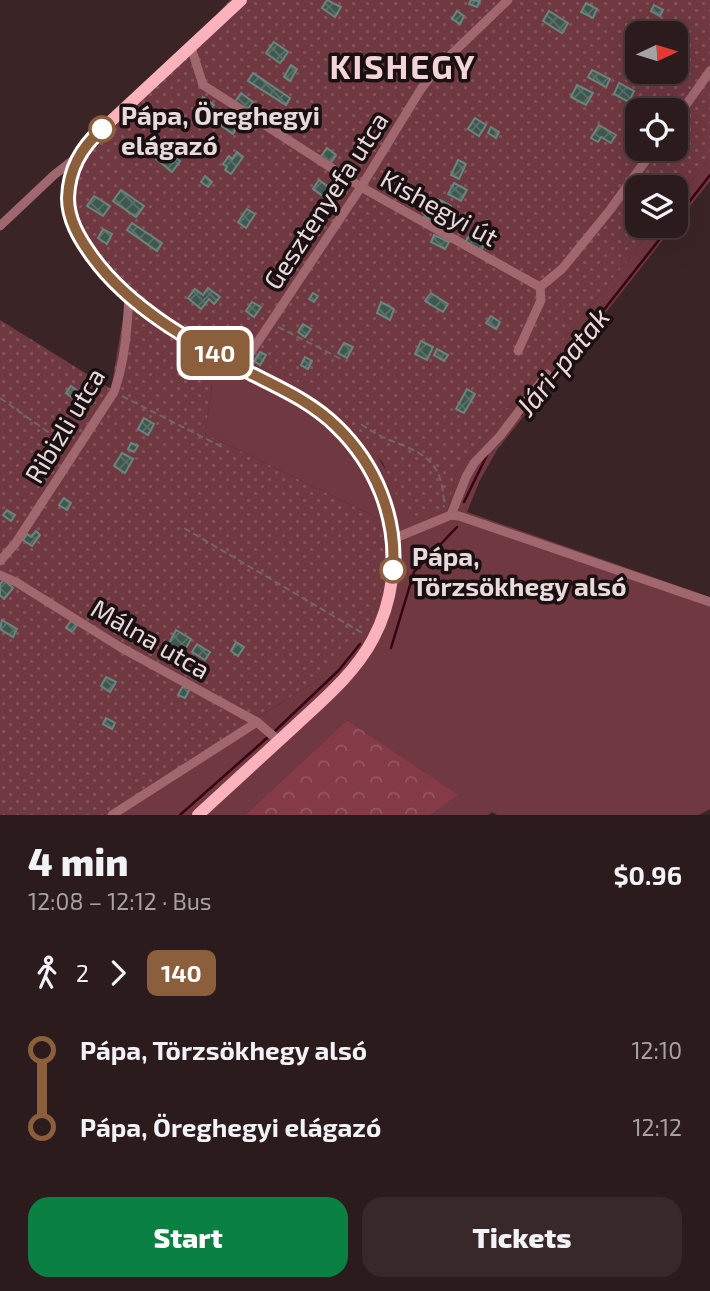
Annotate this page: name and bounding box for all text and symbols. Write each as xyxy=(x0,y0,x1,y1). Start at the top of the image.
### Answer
north arrow xyxy=(625,21,688,84)
map controls xyxy=(625,21,688,238)
district label: KISHEGY xyxy=(330,46,476,86)
button: locate xyxy=(625,98,688,161)
place label: Pápa, Öreghegyi elágazó xyxy=(121,99,320,160)
street label: Gesztenyefa utca xyxy=(256,106,394,294)
marker: Pápa, Öreghegyi elágazó xyxy=(89,116,115,142)
street label: Kishegyi út xyxy=(376,162,504,252)
button: layers xyxy=(625,175,688,238)
water label: Jári-patak xyxy=(507,300,616,423)
line badge: 140 xyxy=(175,330,255,376)
text: 140 xyxy=(195,338,235,367)
street label: Ribizli utca xyxy=(18,362,110,488)
place label: Pápa, Törzsökhegy alsó xyxy=(412,540,627,602)
marker: Pápa, Törzsökhegy alsó xyxy=(380,557,406,583)
street label: Málna utca xyxy=(86,592,216,684)
text: 4 min xyxy=(28,838,129,884)
text: $0.96 xyxy=(613,859,682,890)
text: 12:08 – 12:12 · Bus xyxy=(28,887,212,915)
icon: walk xyxy=(28,954,66,992)
icon: forward xyxy=(99,954,137,992)
text: 140 xyxy=(161,958,202,987)
text: 2 xyxy=(76,959,89,987)
text: Pápa, Törzsökhegy alsó xyxy=(80,1034,367,1065)
text: 12:10 xyxy=(631,1036,682,1064)
text: Pápa, Öreghegyi elágazó xyxy=(80,1111,381,1142)
text: 12:12 xyxy=(632,1113,682,1141)
button: Start xyxy=(28,1197,348,1277)
button: Tickets xyxy=(362,1197,682,1277)

